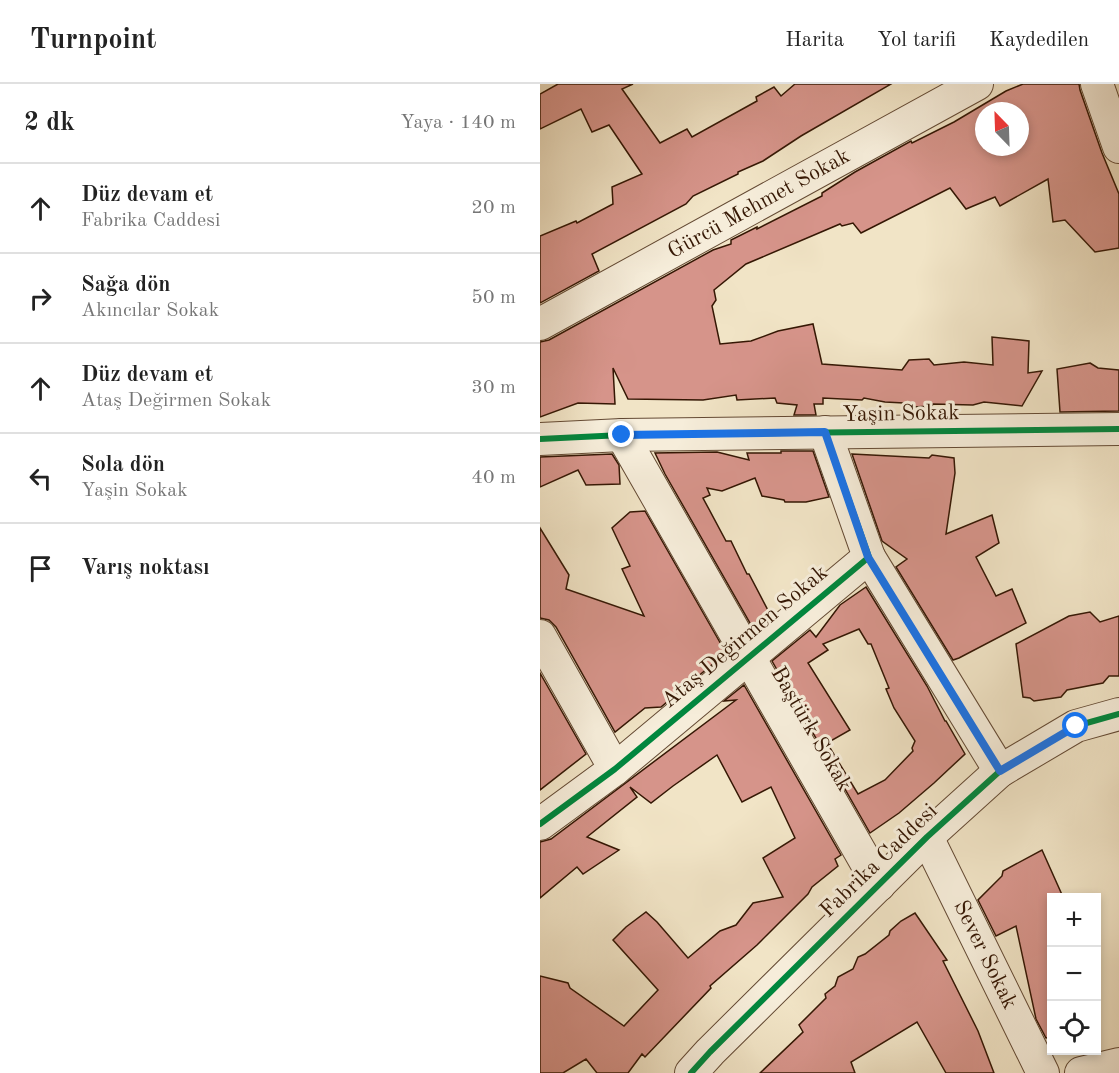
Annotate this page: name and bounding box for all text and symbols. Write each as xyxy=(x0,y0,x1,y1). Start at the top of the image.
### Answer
text: Turnpoint xyxy=(30,27,157,55)
text: Harita xyxy=(785,30,844,51)
text: Yol tarifi xyxy=(877,30,956,51)
text: Kaydedilen xyxy=(989,30,1089,51)
north arrow xyxy=(975,102,1029,156)
text: 2 dk xyxy=(24,110,75,136)
text: Yaya · 140 m xyxy=(400,113,516,133)
street label: Gürcü Mehmet Sokak xyxy=(664,145,854,263)
text: Düz devam et xyxy=(81,184,213,206)
icon: ahead xyxy=(24,192,57,225)
text: 20 m xyxy=(471,198,516,218)
text: Fabrika Caddesi xyxy=(81,211,220,231)
text: Sağa dön xyxy=(81,274,171,296)
icon: right xyxy=(24,282,57,315)
text: 50 m xyxy=(471,288,516,308)
text: Akıncılar Sokak xyxy=(81,301,219,321)
text: Düz devam et xyxy=(81,364,213,386)
icon: ahead xyxy=(24,372,57,405)
text: 30 m xyxy=(471,378,516,398)
text: Ataş Değirmen Sokak xyxy=(81,391,271,411)
street label: Yaşin Sokak xyxy=(842,402,960,426)
route end xyxy=(608,421,634,447)
text: Sola dön xyxy=(81,454,165,476)
icon: left xyxy=(24,462,57,495)
text: 40 m xyxy=(471,468,516,488)
text: Yaşin Sokak xyxy=(81,481,188,501)
icon: arrive xyxy=(24,552,57,585)
text: Varış noktası xyxy=(81,557,210,579)
street label: Ataş Değirmen Sokak xyxy=(658,561,832,713)
street label: Baştürk Sokak xyxy=(766,663,856,795)
route start xyxy=(1062,712,1088,738)
street label: Fabrika Caddesi xyxy=(816,800,942,922)
map controls xyxy=(1047,893,1101,1055)
button: + xyxy=(1047,893,1101,947)
street label: Sever Sokak xyxy=(949,897,1021,1013)
button: − xyxy=(1047,947,1101,1001)
button: locate xyxy=(1047,1001,1101,1055)

